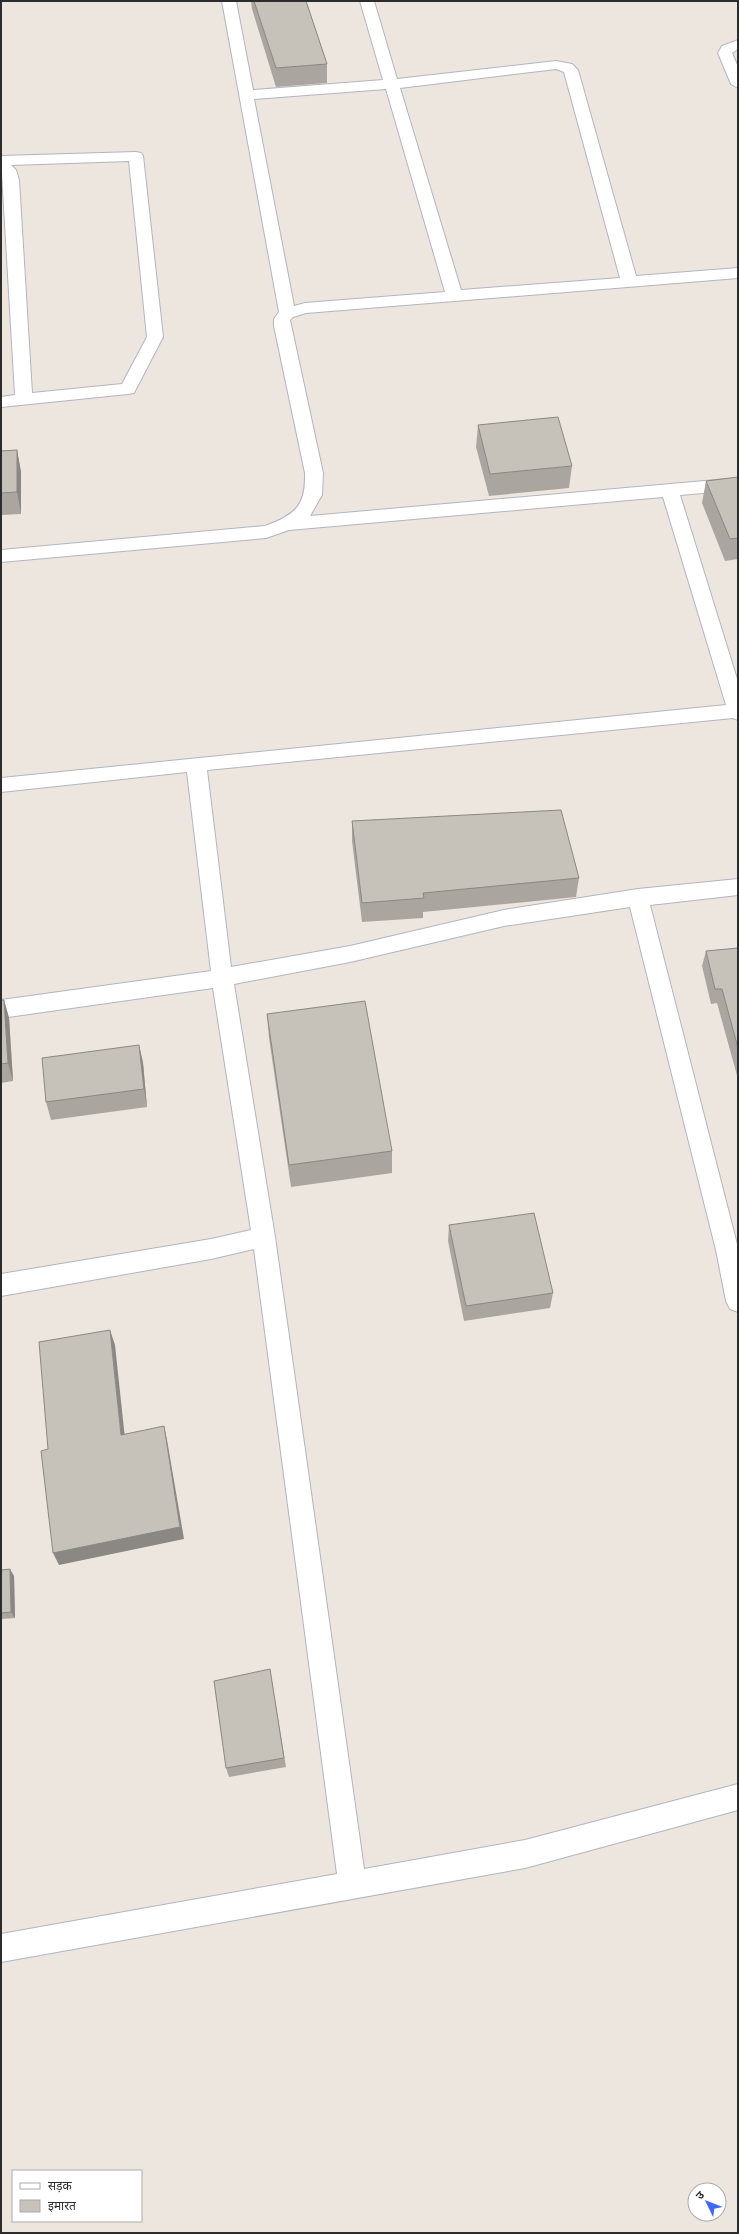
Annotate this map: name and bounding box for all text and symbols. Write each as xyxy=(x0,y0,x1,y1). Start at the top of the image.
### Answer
legend xyxy=(12,2170,142,2222)
text: सड़क xyxy=(48,2179,73,2193)
north arrow xyxy=(687,2182,727,2222)
text: उ xyxy=(693,2188,707,2202)
text: इमारत xyxy=(48,2199,77,2213)

